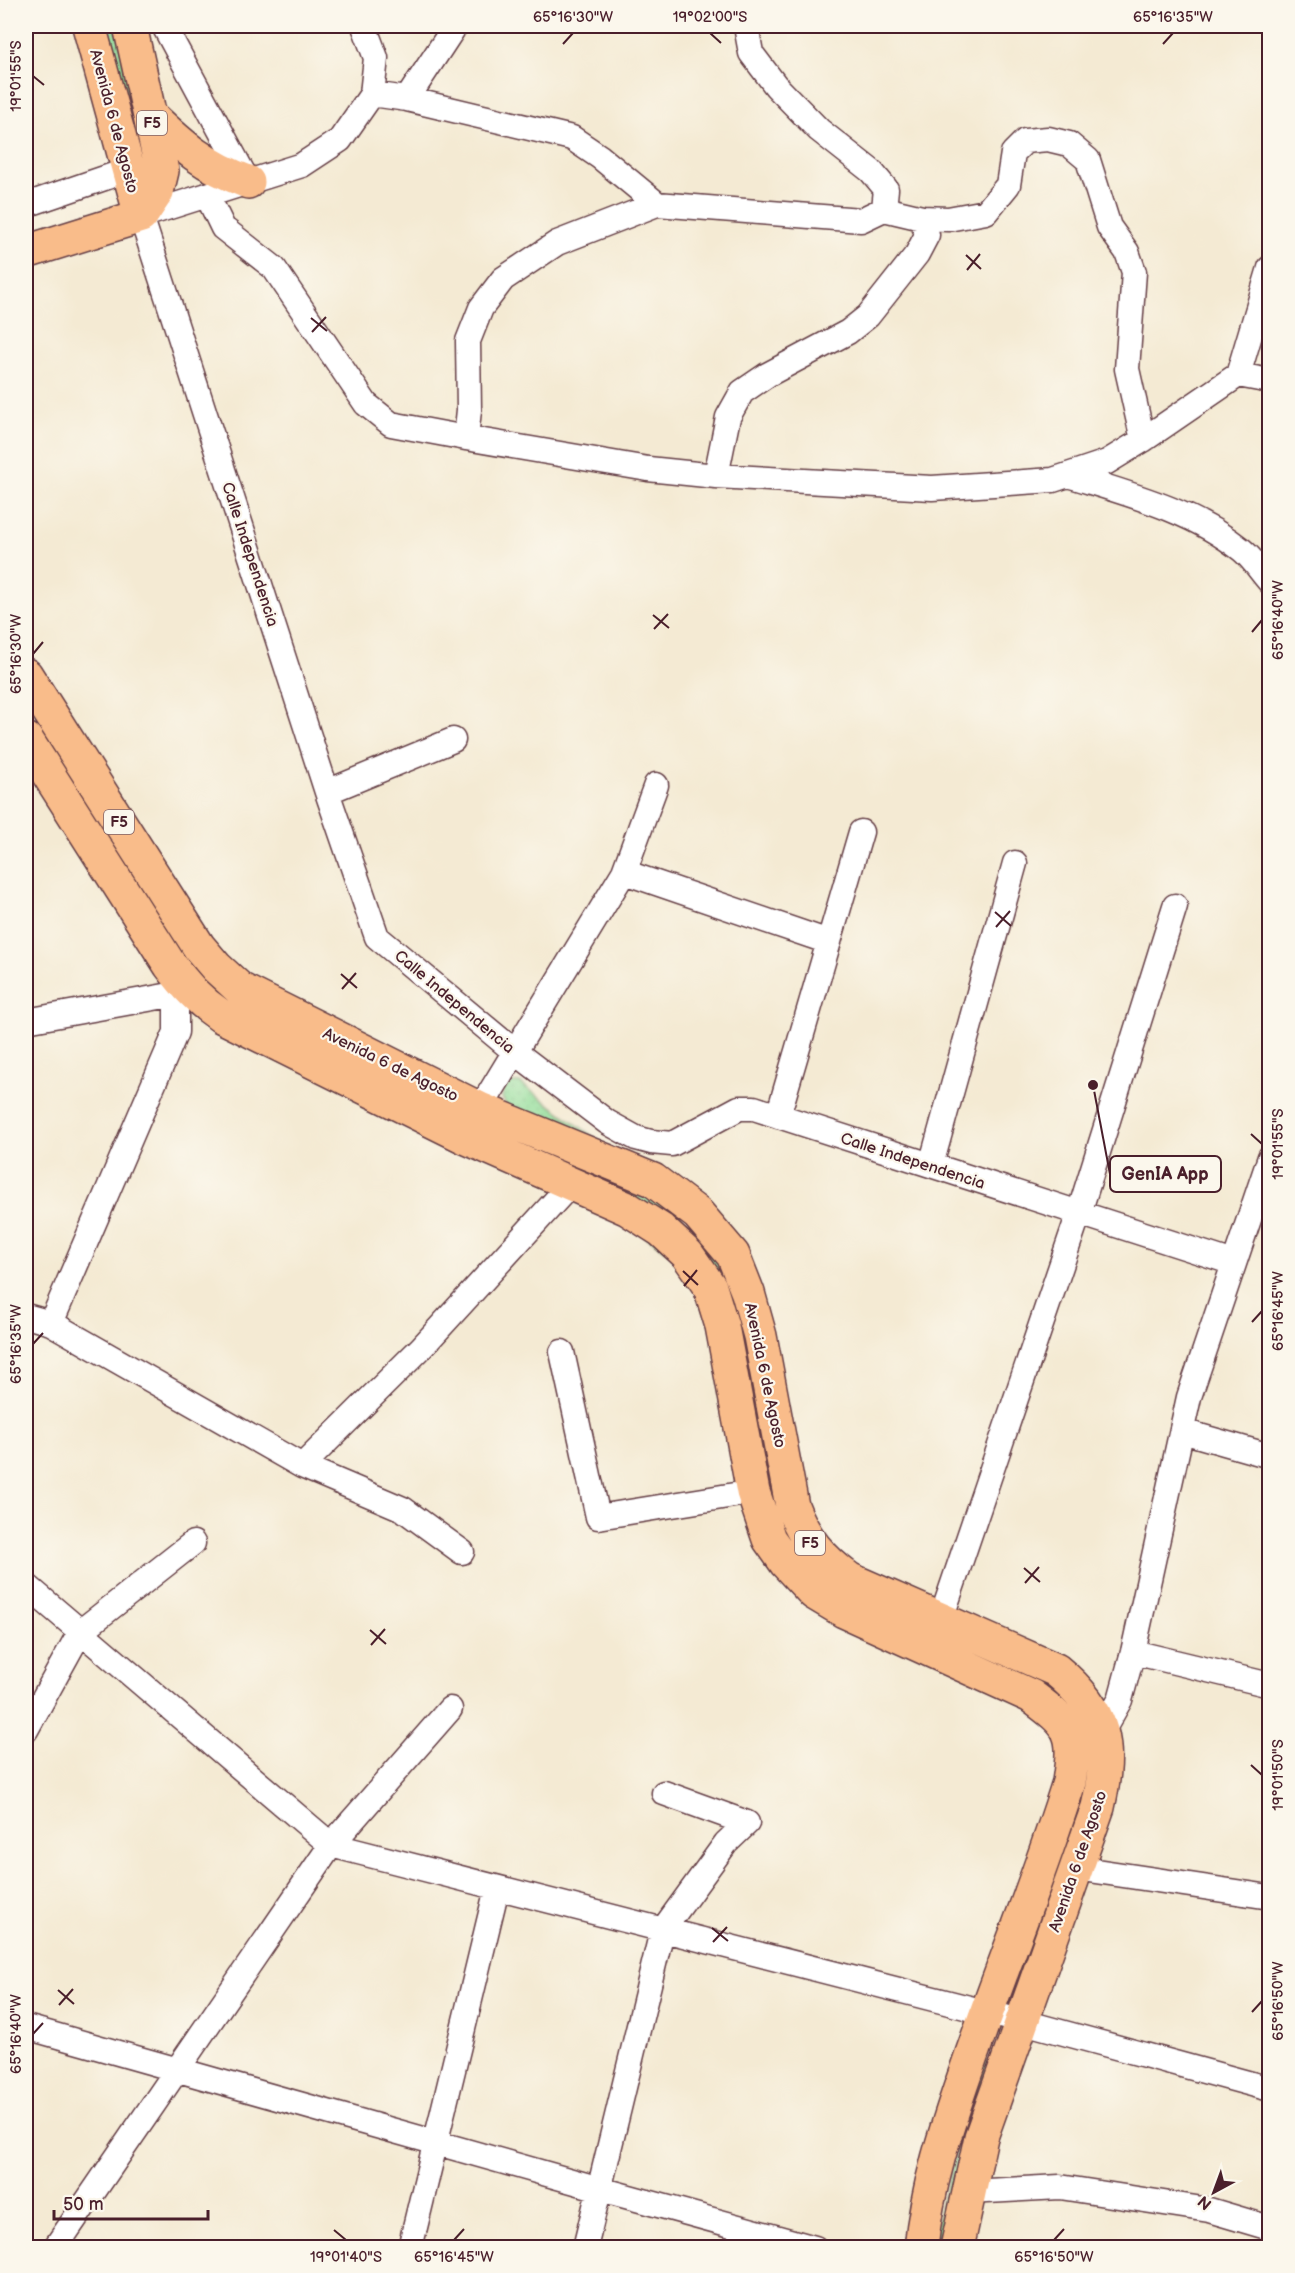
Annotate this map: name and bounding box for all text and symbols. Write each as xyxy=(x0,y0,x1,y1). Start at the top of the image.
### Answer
text: 65°16'30"W xyxy=(533,8,613,27)
text: 19°02'00"S xyxy=(673,8,747,27)
text: 65°16'35"W xyxy=(1133,8,1213,27)
text: 19°01'55"S xyxy=(7,40,26,112)
street label: Avenida 6 de Agosto xyxy=(85,47,142,195)
road number: F5 xyxy=(137,111,167,135)
street label: Calle Independencia xyxy=(217,480,282,629)
text: 65°16'40"W xyxy=(1269,580,1288,660)
text: 65°16'30"W xyxy=(7,614,26,694)
road number: F5 xyxy=(104,810,134,834)
street label: Calle Independencia xyxy=(390,946,518,1058)
street label: Avenida 6 de Agosto xyxy=(320,1024,461,1106)
text: 19°01'55"S xyxy=(1269,1108,1288,1180)
street label: Calle Independencia xyxy=(838,1129,987,1194)
callout: GenIA App xyxy=(1110,1156,1221,1192)
text: GenIA App xyxy=(1122,1164,1208,1185)
text: 65°16'45"W xyxy=(1269,1271,1288,1351)
street label: Avenida 6 de Agosto xyxy=(740,1301,789,1450)
text: 65°16'35"W xyxy=(7,1304,26,1384)
road number: F5 xyxy=(795,1531,825,1555)
text: 19°01'50"S xyxy=(1269,1739,1288,1811)
street label: Avenida 6 de Agosto xyxy=(1045,1788,1111,1935)
text: 65°16'50"W xyxy=(1269,1961,1288,2041)
text: 65°16'40"W xyxy=(7,1994,26,2074)
north arrow xyxy=(1184,2162,1244,2222)
scale bar xyxy=(54,2183,208,2221)
text: N xyxy=(1194,2191,1216,2213)
text: 50 m xyxy=(63,2194,104,2215)
text: 19°01'40"S xyxy=(310,2248,382,2267)
text: 65°16'45"W xyxy=(414,2248,494,2267)
text: 65°16'50"W xyxy=(1014,2248,1094,2267)

